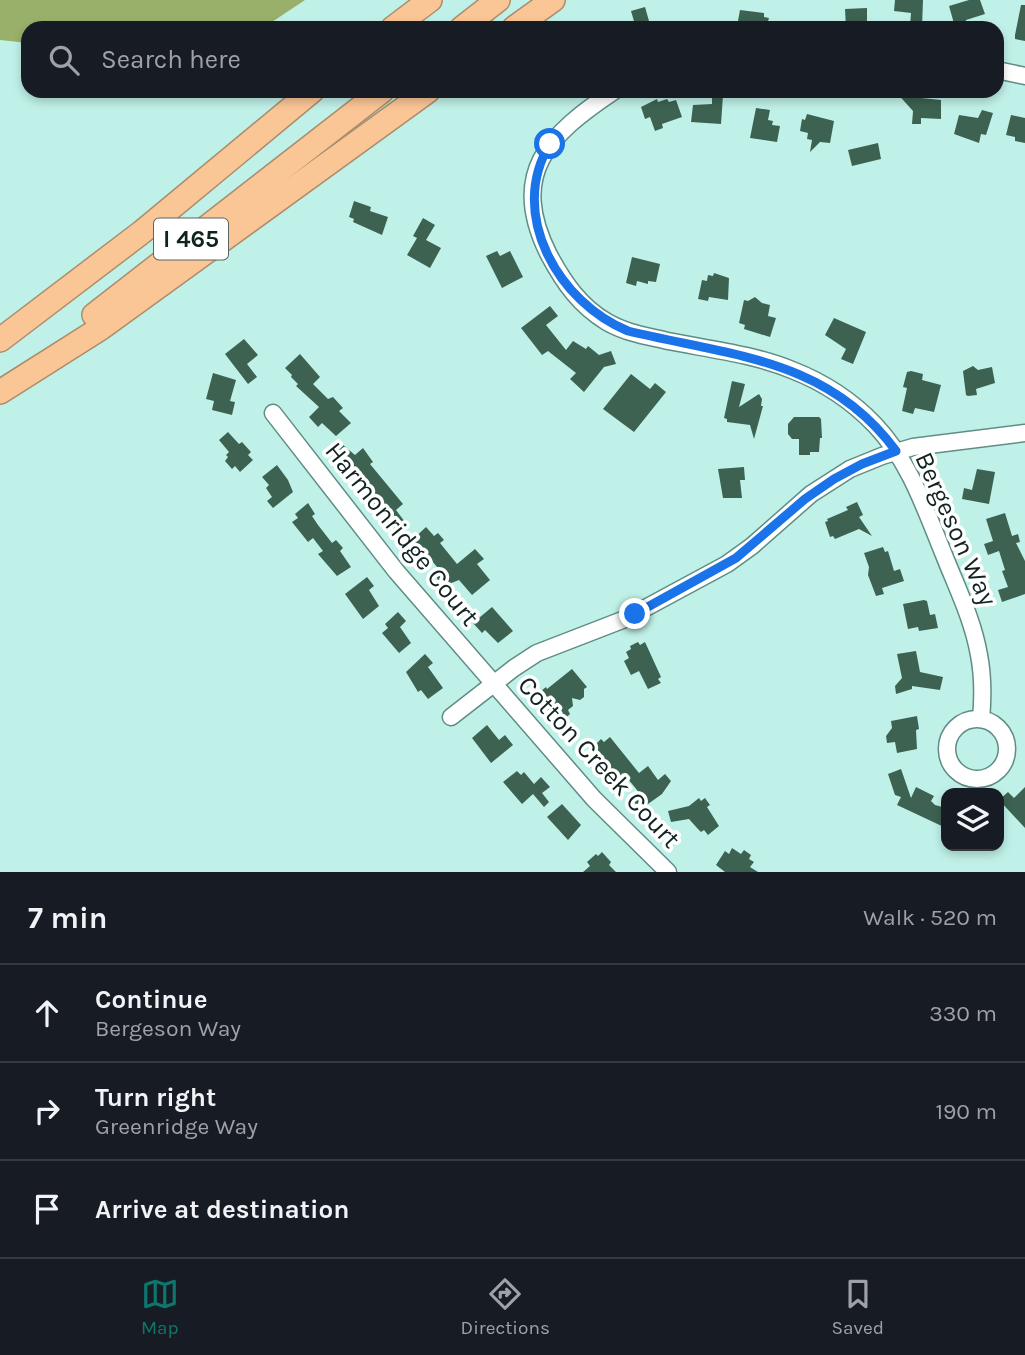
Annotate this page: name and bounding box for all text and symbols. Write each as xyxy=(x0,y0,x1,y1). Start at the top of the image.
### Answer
search box xyxy=(21,21,1004,98)
icon: search xyxy=(45,41,83,79)
text: Search here xyxy=(101,44,241,75)
route start xyxy=(534,128,565,159)
road number: I 465 xyxy=(154,219,228,260)
street label: Harmonridge Court xyxy=(318,436,486,632)
street label: Bergeson Way xyxy=(908,447,1004,611)
route end xyxy=(619,598,650,629)
street label: Cotton Creek Court xyxy=(511,670,687,855)
map controls xyxy=(941,788,1004,851)
button: layers xyxy=(941,788,1004,851)
text: 7 min xyxy=(28,900,108,936)
text: Walk · 520 m xyxy=(863,904,997,931)
text: Continue xyxy=(95,984,207,1015)
icon: ahead xyxy=(28,994,66,1032)
text: 330 m xyxy=(929,1000,997,1027)
text: Bergeson Way xyxy=(95,1015,241,1042)
text: Turn right xyxy=(95,1082,216,1113)
icon: right xyxy=(28,1092,66,1130)
text: 190 m xyxy=(935,1098,997,1125)
text: Greenridge Way xyxy=(95,1113,258,1140)
icon: arrive xyxy=(28,1190,66,1228)
text: Arrive at destination xyxy=(95,1194,349,1225)
tab: Map xyxy=(141,1275,179,1339)
tab: Directions xyxy=(461,1275,550,1339)
tab: Saved xyxy=(832,1275,884,1339)

